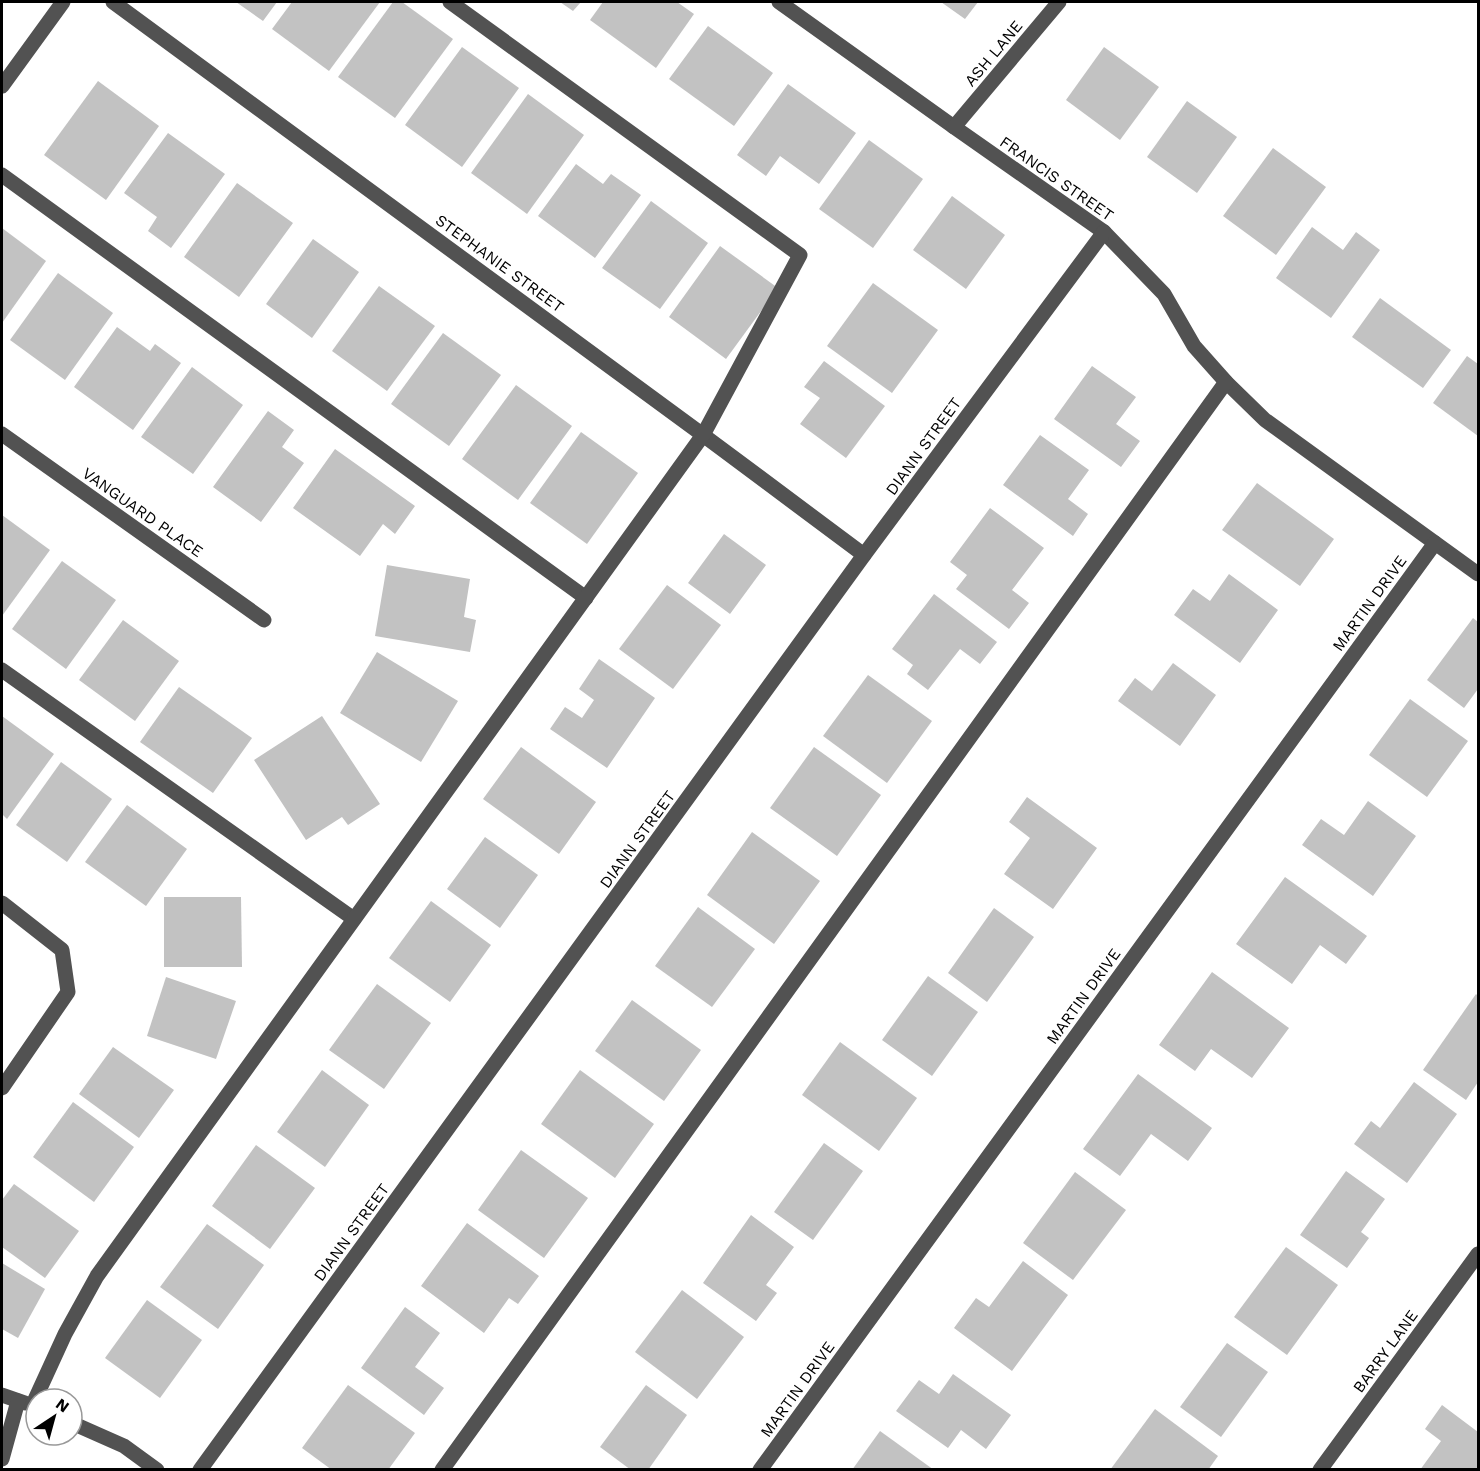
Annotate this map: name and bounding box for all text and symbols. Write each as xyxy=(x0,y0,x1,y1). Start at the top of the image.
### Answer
street label: ASH LANE xyxy=(960,17,1026,90)
street label: FRANCIS STREET xyxy=(996,132,1117,225)
street label: STEPHANIE STREET xyxy=(432,210,568,317)
street label: DIANN STREET xyxy=(882,394,965,499)
street label: VANGUARD PLACE xyxy=(79,464,207,561)
street label: MARTIN DRIVE xyxy=(1328,552,1410,655)
street label: DIANN STREET xyxy=(596,787,679,892)
street label: MARTIN DRIVE xyxy=(1042,945,1124,1048)
street label: DIANN STREET xyxy=(310,1180,393,1285)
street label: BARRY LANE xyxy=(1349,1306,1422,1396)
street label: MARTIN DRIVE xyxy=(756,1338,838,1441)
north arrow xyxy=(24,1387,84,1447)
text: N xyxy=(52,1394,73,1416)

